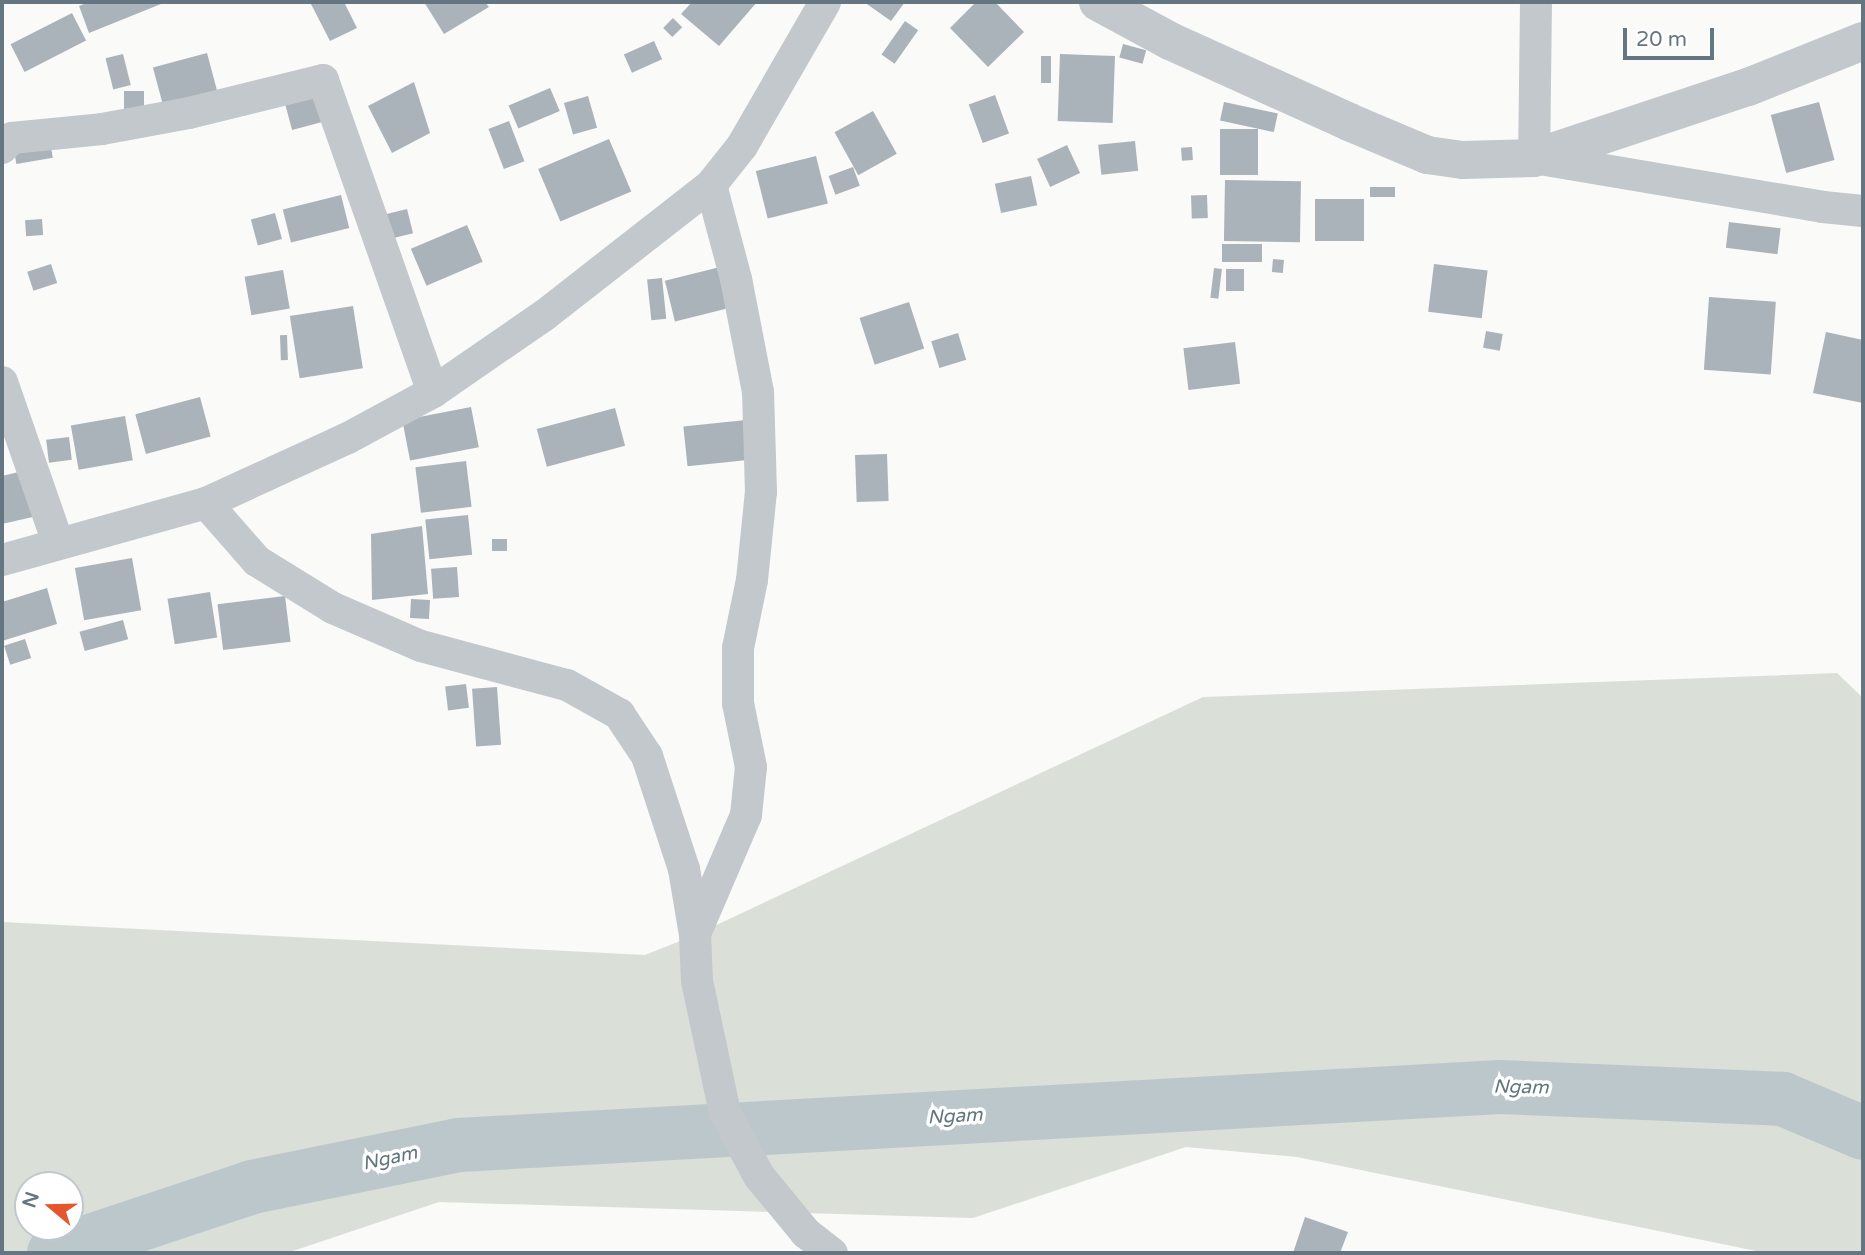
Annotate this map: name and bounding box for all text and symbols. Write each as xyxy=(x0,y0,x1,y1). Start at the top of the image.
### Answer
scale bar xyxy=(1627,14,1718,58)
text: 20 m xyxy=(1636,27,1687,52)
water label: Ngam xyxy=(1493,1076,1549,1100)
water label: Ngam xyxy=(927,1104,983,1130)
water label: Ngam xyxy=(361,1142,419,1176)
north arrow xyxy=(14,1171,84,1241)
text: N xyxy=(18,1189,44,1211)

